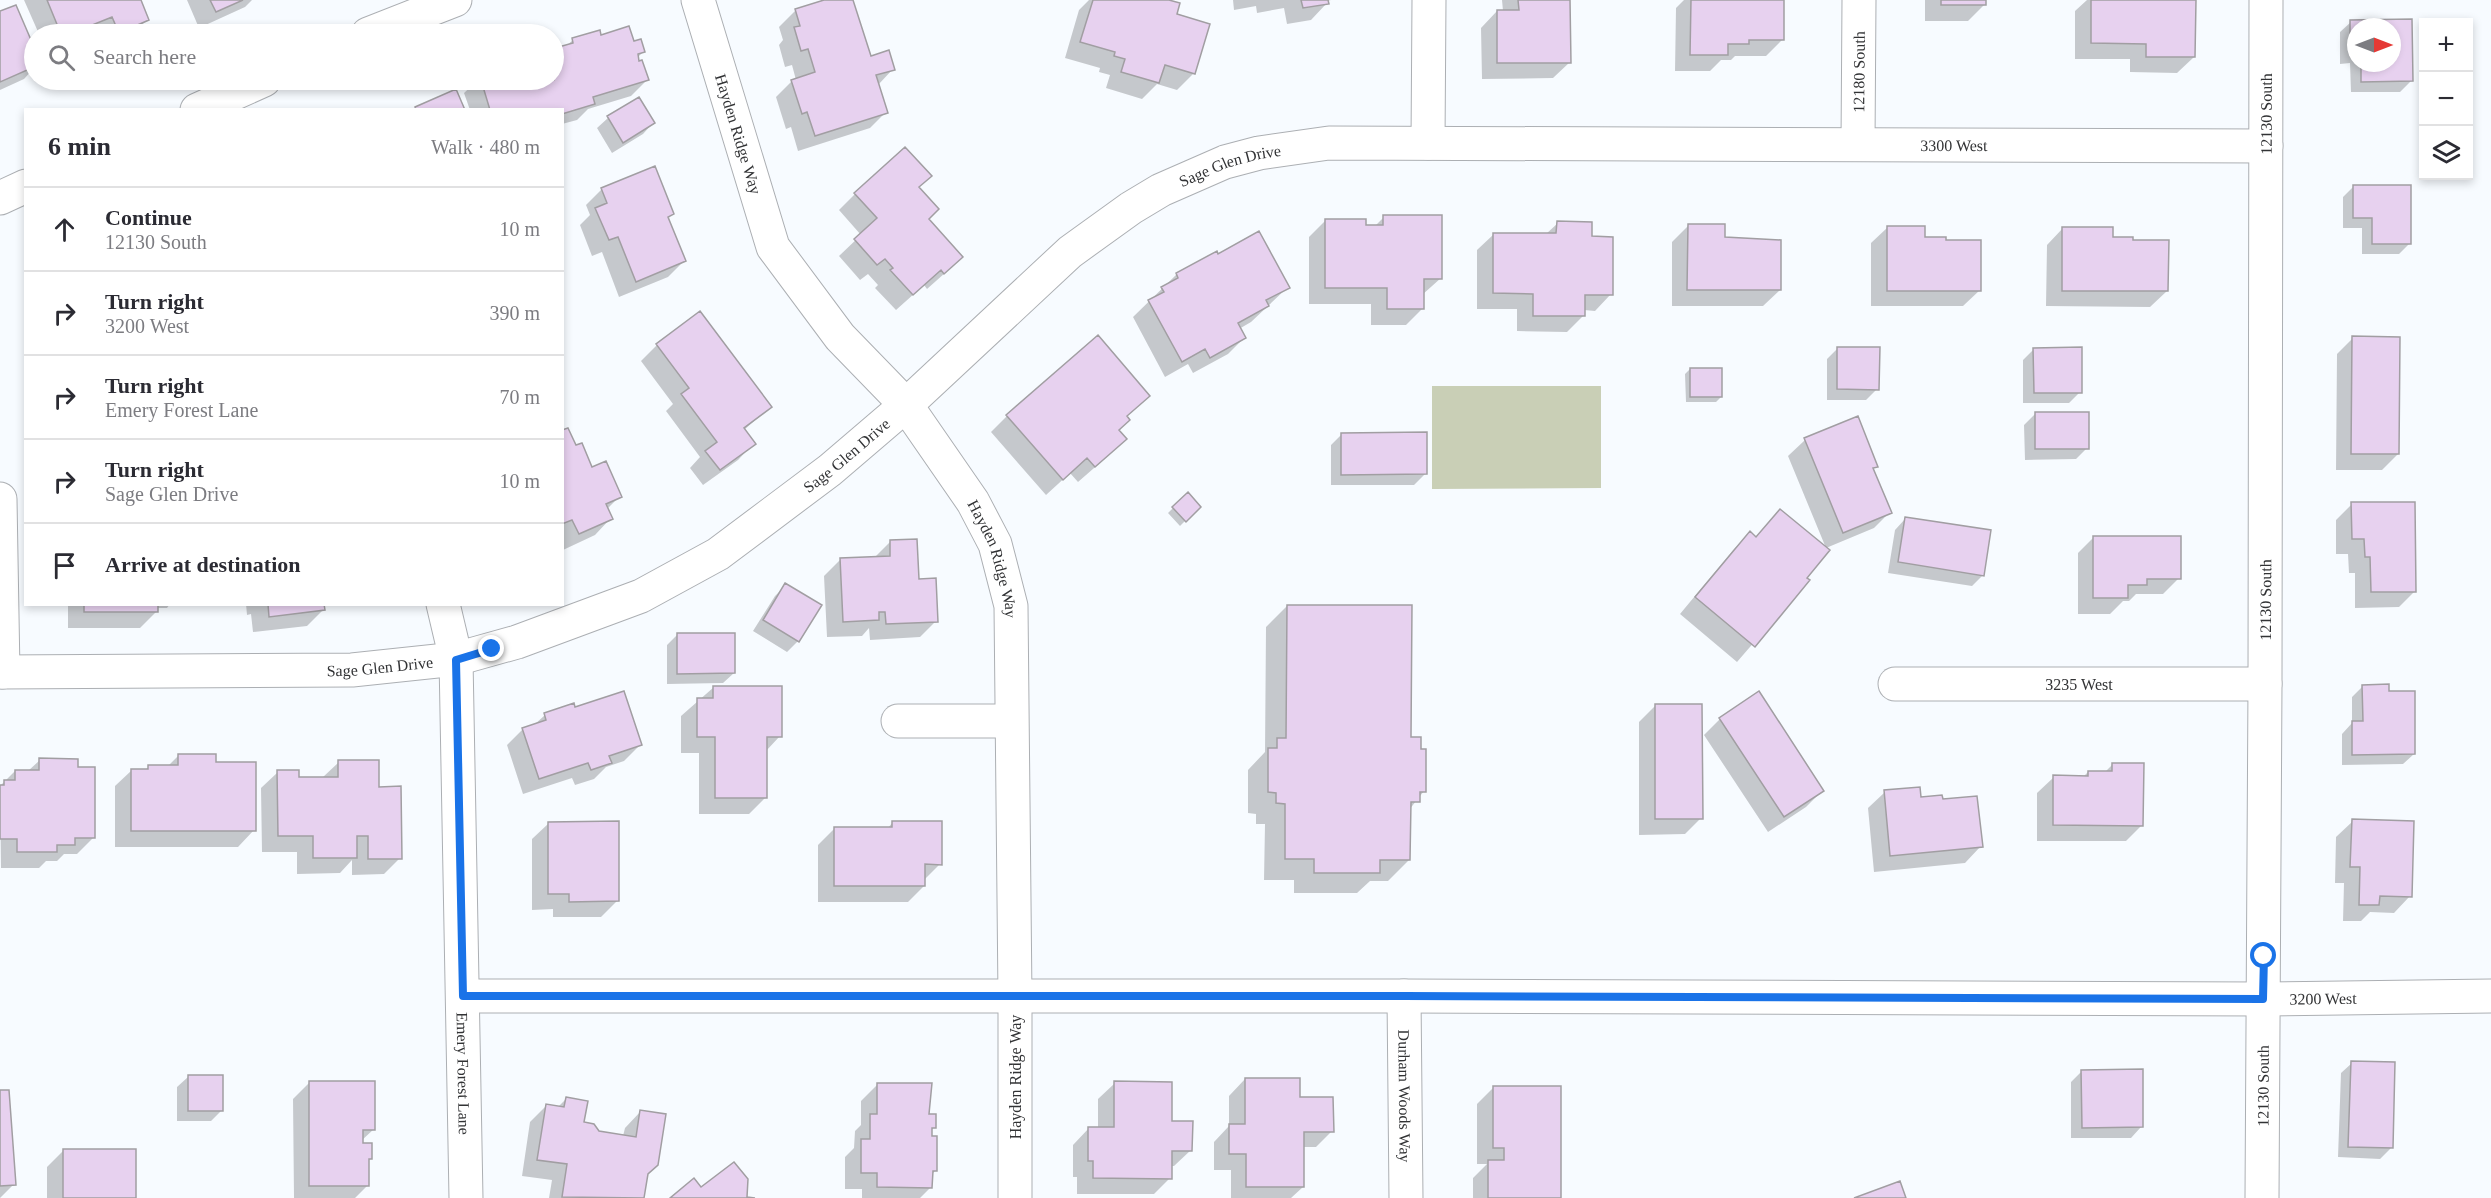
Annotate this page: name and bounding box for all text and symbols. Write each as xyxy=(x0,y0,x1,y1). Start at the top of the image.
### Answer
north arrow xyxy=(2347,18,2401,72)
map controls xyxy=(2419,18,2473,180)
button: + xyxy=(2419,18,2473,72)
search box xyxy=(24,24,564,90)
street label: 12180 South xyxy=(1850,31,1867,113)
icon: search xyxy=(45,41,78,74)
text: Search here xyxy=(93,44,196,69)
street label: Hayden Ridge Way xyxy=(712,72,765,196)
button: − xyxy=(2419,72,2473,126)
street label: 12130 South xyxy=(2257,73,2274,155)
button: layers xyxy=(2419,126,2473,180)
text: 6 min xyxy=(48,132,111,161)
text: Walk · 480 m xyxy=(431,136,540,158)
street label: 3300 West xyxy=(1920,136,1988,154)
street label: Sage Glen Drive xyxy=(1176,141,1282,190)
text: Continue xyxy=(105,205,192,230)
icon: ahead xyxy=(48,213,81,246)
text: 10 m xyxy=(499,218,540,240)
text: 12130 South xyxy=(105,231,207,253)
text: Turn right xyxy=(105,289,204,314)
icon: right xyxy=(48,297,81,330)
text: 390 m xyxy=(489,302,540,324)
text: 3200 West xyxy=(105,315,189,337)
text: Turn right xyxy=(105,373,204,398)
icon: right xyxy=(48,381,81,414)
text: 70 m xyxy=(499,386,540,408)
text: Emery Forest Lane xyxy=(105,399,258,421)
street label: Sage Glen Drive xyxy=(800,414,893,496)
text: Turn right xyxy=(105,457,204,482)
icon: right xyxy=(48,465,81,498)
text: 10 m xyxy=(499,470,540,492)
text: Sage Glen Drive xyxy=(105,483,238,505)
street label: Hayden Ridge Way xyxy=(965,497,1020,618)
icon: arrive xyxy=(48,549,81,582)
text: Arrive at destination xyxy=(105,552,301,577)
street label: 12130 South xyxy=(2257,559,2274,641)
route end xyxy=(478,635,504,661)
street label: Sage Glen Drive xyxy=(327,653,434,680)
street label: 3235 West xyxy=(2045,676,2113,693)
route start xyxy=(2250,942,2276,968)
street label: 3200 West xyxy=(2289,989,2357,1007)
street label: Emery Forest Lane xyxy=(454,1012,473,1135)
street label: Hayden Ridge Way xyxy=(1007,1015,1025,1139)
street label: Durham Woods Way xyxy=(1396,1029,1414,1163)
street label: 12130 South xyxy=(2254,1045,2271,1127)

